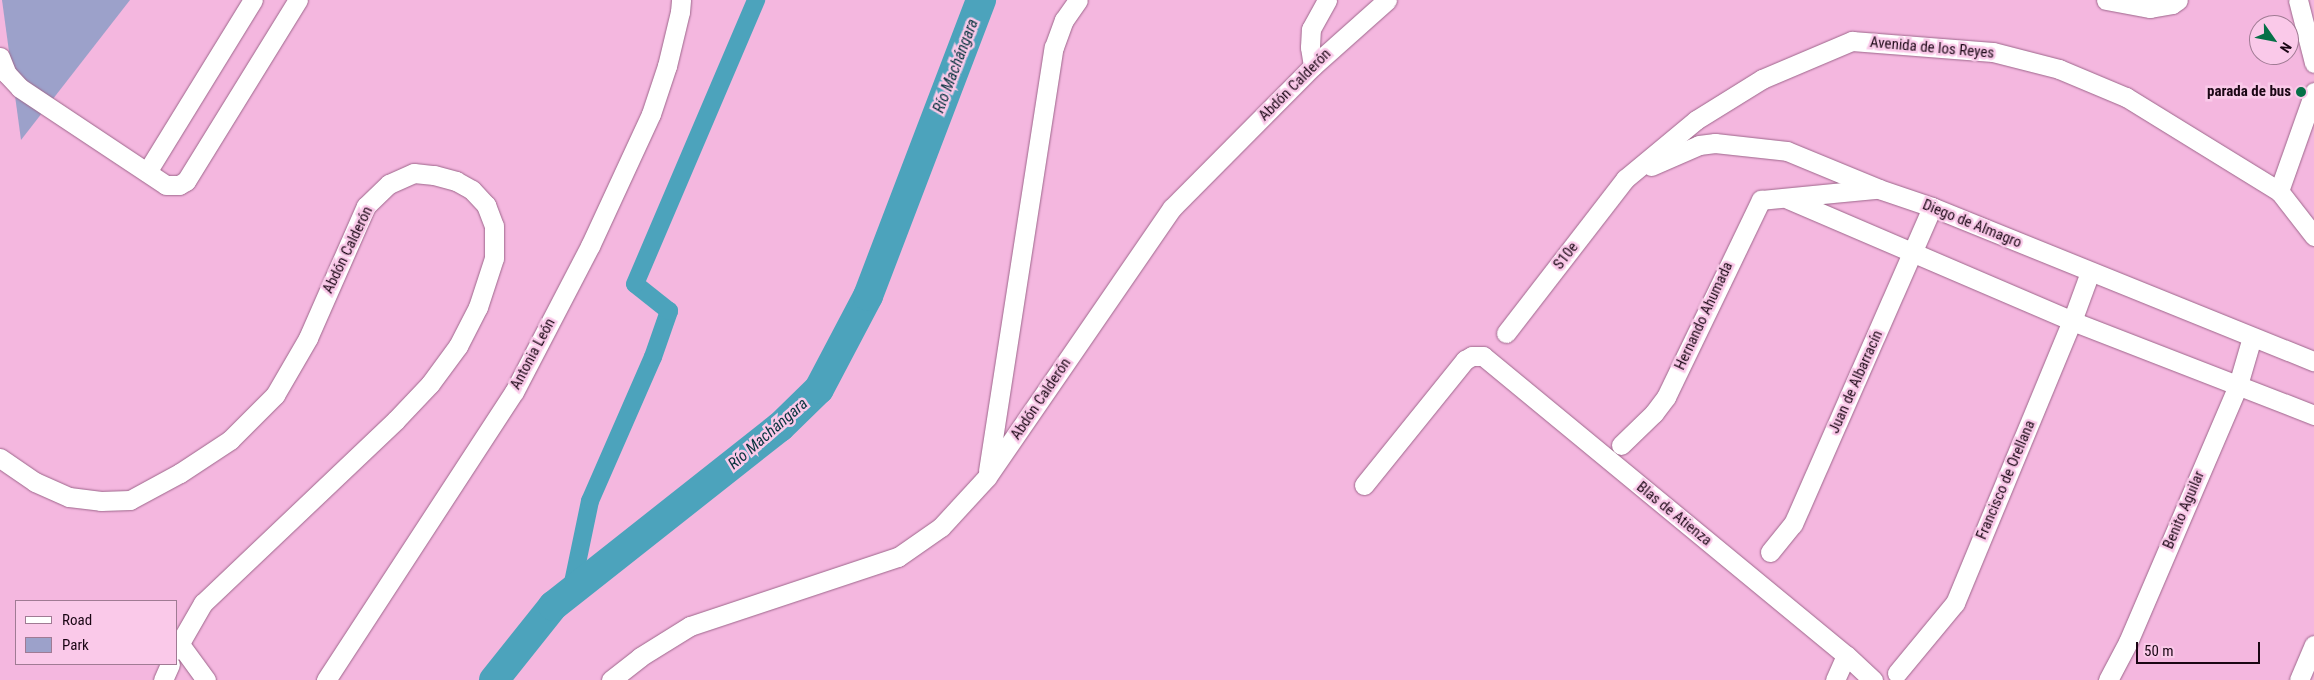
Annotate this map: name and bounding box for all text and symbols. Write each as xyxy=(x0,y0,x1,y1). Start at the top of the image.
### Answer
north arrow xyxy=(2249,15,2299,65)
water label: Río Machángara xyxy=(929,16,983,116)
street label: Avenida de los Reyes xyxy=(1869,34,1995,62)
text: N xyxy=(2277,40,2295,56)
street label: Abdón Calderón xyxy=(1255,45,1335,125)
place label: parada de bus xyxy=(2207,83,2291,101)
marker: parada de bus xyxy=(2295,86,2307,98)
street label: Diego de Almagro xyxy=(1920,196,2024,252)
street label: Abdón Calderón xyxy=(319,204,377,296)
street label: S10e xyxy=(1550,239,1582,273)
street label: Hernando Ahumada xyxy=(1671,259,1737,373)
street label: Antonia León xyxy=(507,315,559,393)
street label: Juan de Albarracín xyxy=(1825,328,1887,436)
street label: Abdón Calderón xyxy=(1007,355,1075,443)
water label: Río Machángara xyxy=(724,394,812,474)
street label: Francisco de Orellana xyxy=(1973,418,2039,542)
street label: Benito Aguilar xyxy=(2159,468,2209,552)
street label: Blas de Atienza xyxy=(1633,478,1715,550)
legend xyxy=(15,600,178,665)
text: Road xyxy=(62,611,92,629)
scale bar xyxy=(2139,632,2263,664)
text: Park xyxy=(62,636,89,654)
text: 50 m xyxy=(2144,642,2174,660)

